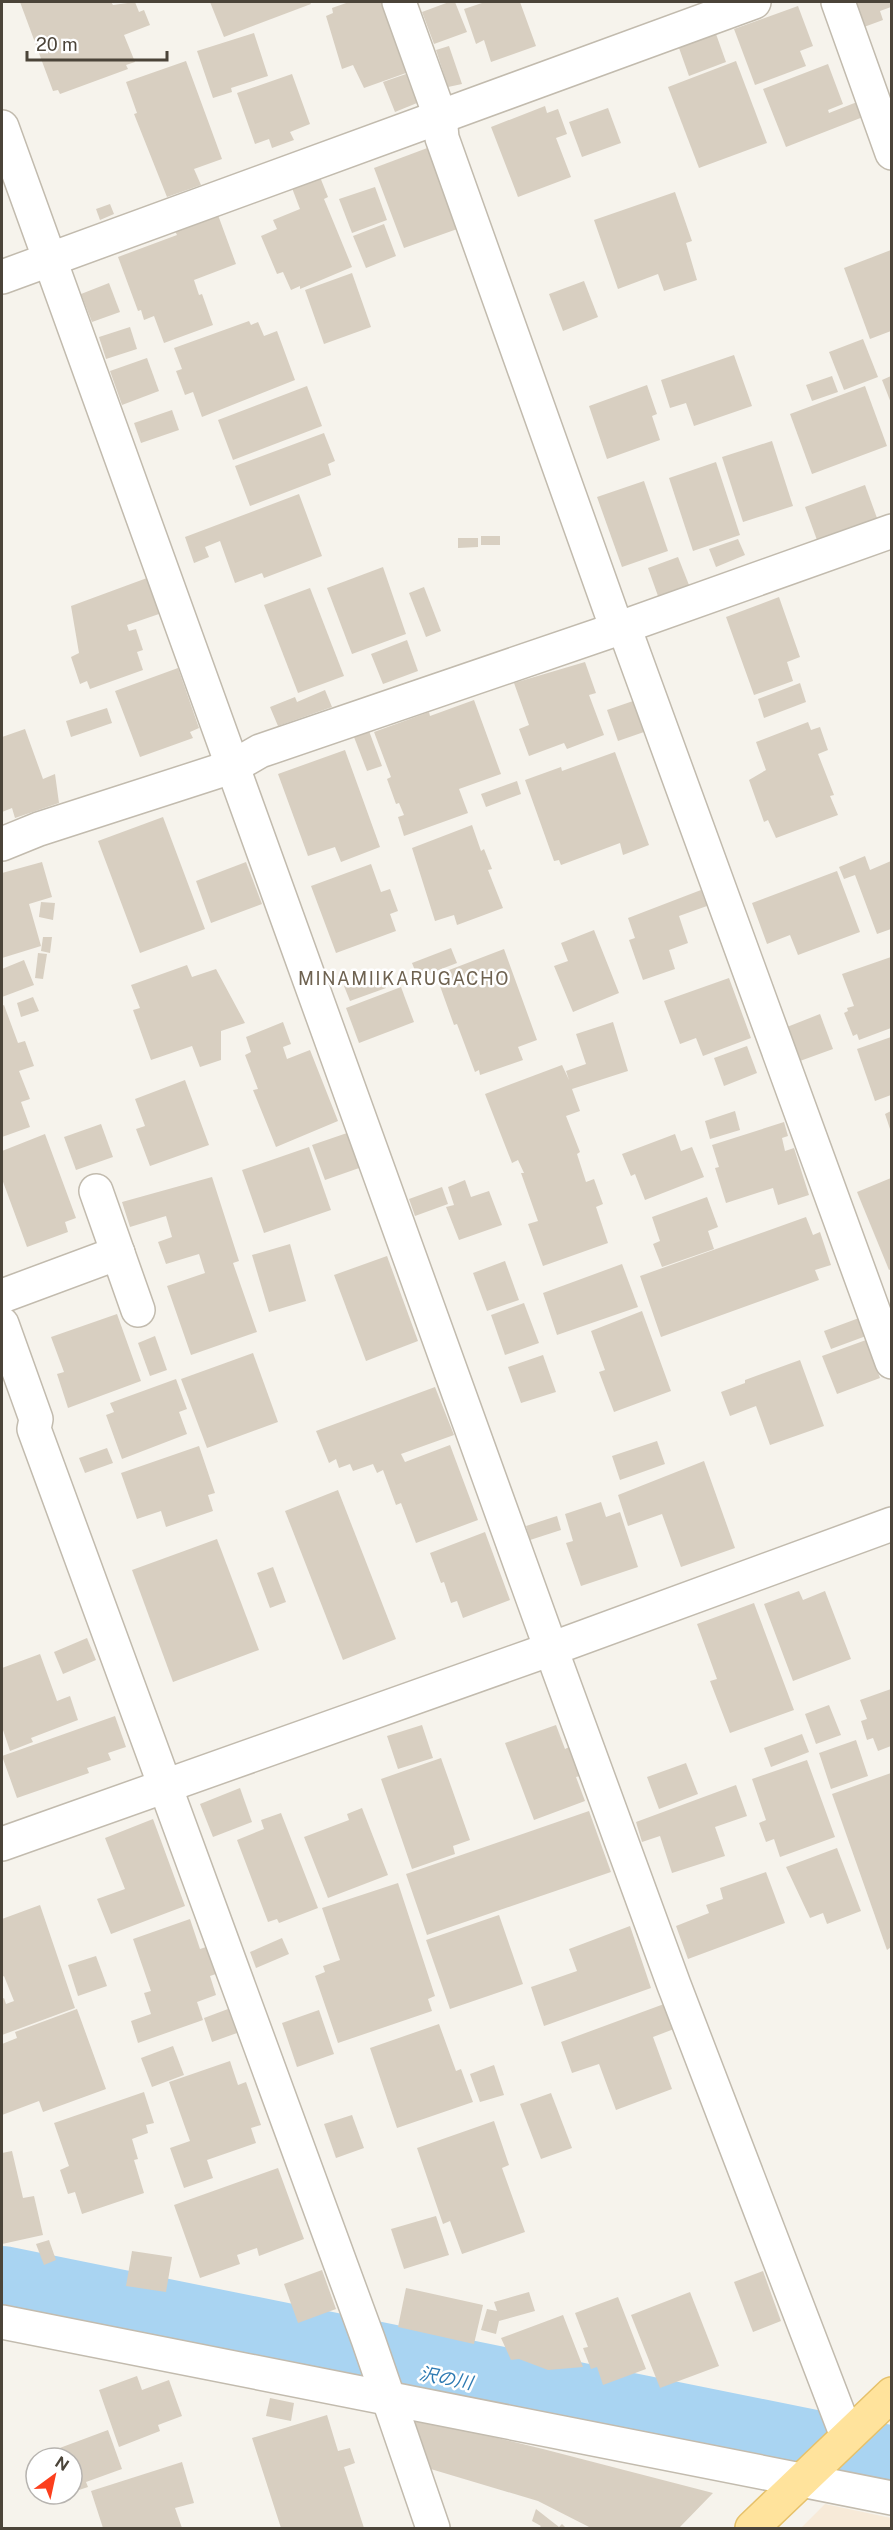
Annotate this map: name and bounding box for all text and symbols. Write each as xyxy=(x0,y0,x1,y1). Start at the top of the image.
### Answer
scale bar xyxy=(27,24,166,62)
text: 20 m xyxy=(36,34,78,55)
district label: MINAMIIKARUGACHO xyxy=(298,968,510,989)
water label: 沢の川 xyxy=(417,2363,476,2394)
north arrow xyxy=(24,2446,84,2506)
text: N xyxy=(51,2452,72,2475)

